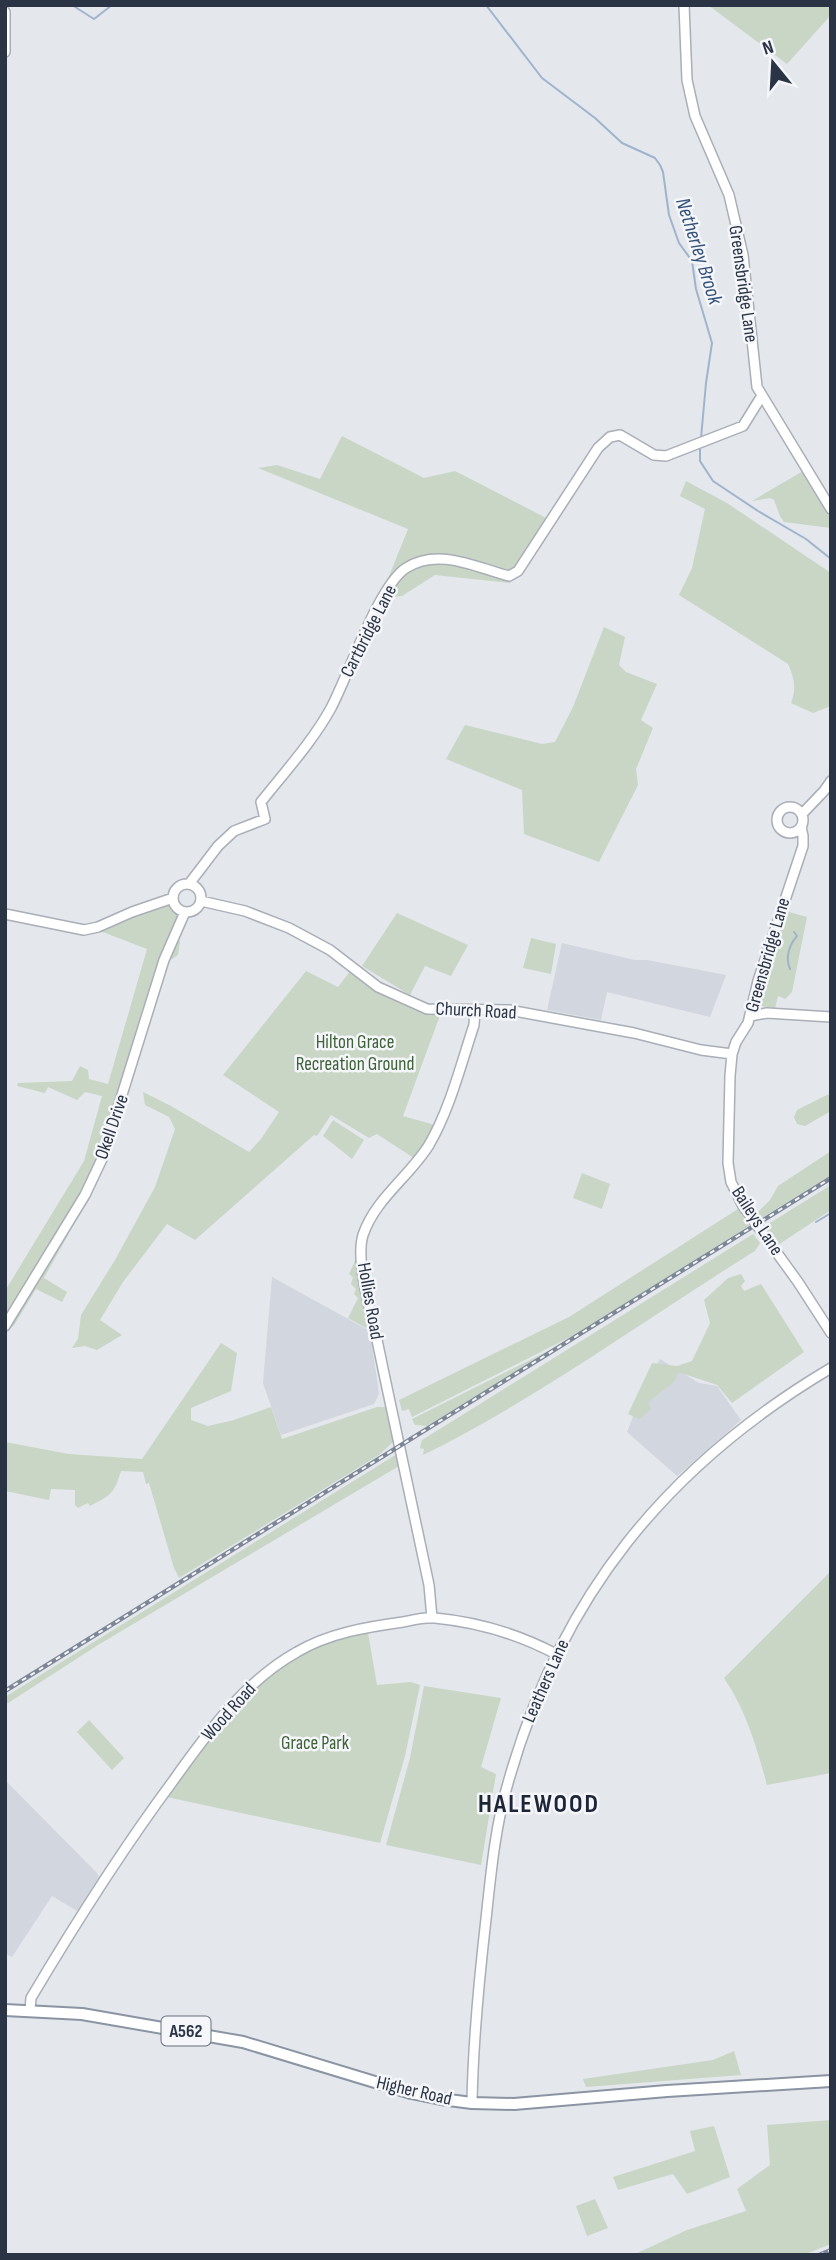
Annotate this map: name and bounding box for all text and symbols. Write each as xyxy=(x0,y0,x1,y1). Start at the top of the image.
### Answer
north arrow xyxy=(738,28,808,98)
text: N xyxy=(760,36,777,61)
water label: Netherley Brook xyxy=(670,195,728,309)
street label: Greensbridge Lane xyxy=(723,224,763,344)
street label: Cartbridge Lane xyxy=(336,581,402,681)
street label: Greensbridge Lane xyxy=(741,895,795,1015)
street label: Church Road xyxy=(435,997,517,1025)
park label: Hilton Grace Recreation Ground xyxy=(296,1031,414,1076)
street label: Okell Drive xyxy=(90,1091,134,1163)
street label: Baileys Lane xyxy=(726,1182,788,1260)
street label: Hollies Road xyxy=(352,1261,388,1341)
street label: Leathers Lane xyxy=(518,1636,574,1726)
street label: Wood Road xyxy=(197,1678,261,1746)
park label: Grace Park xyxy=(281,1732,350,1755)
district label: HALEWOOD xyxy=(478,1789,600,1820)
road number: A562 xyxy=(162,2017,210,2046)
street label: Higher Road xyxy=(374,2071,454,2111)

